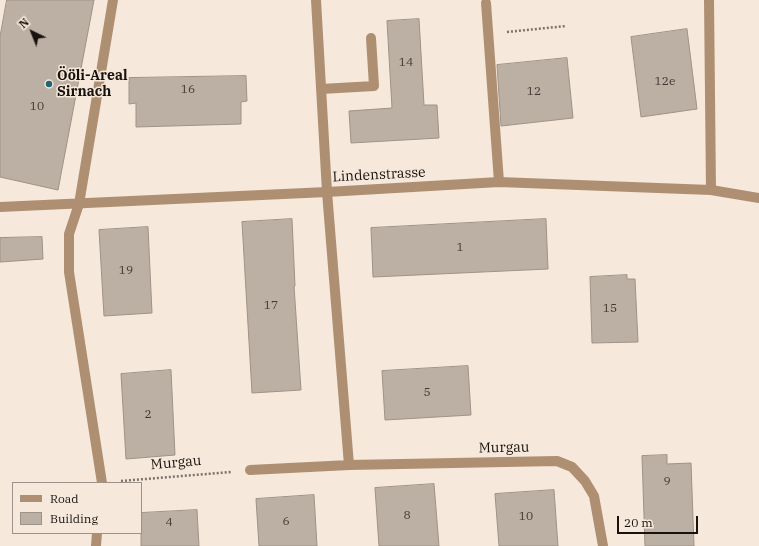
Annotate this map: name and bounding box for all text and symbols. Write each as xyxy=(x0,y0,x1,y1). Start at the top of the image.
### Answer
north arrow xyxy=(12,12,52,52)
text: N xyxy=(16,15,32,31)
house number: 14 xyxy=(399,56,413,70)
place label: Ööli-Areal Sirnach xyxy=(57,68,128,100)
house number: 12e xyxy=(655,75,675,89)
marker: Ööli-Areal Sirnach xyxy=(44,79,54,89)
house number: 16 xyxy=(181,83,195,97)
house number: 12 xyxy=(527,85,541,99)
house number: 10 xyxy=(30,100,44,114)
street label: Lindenstrasse xyxy=(332,164,426,186)
house number: 1 xyxy=(456,241,464,255)
house number: 19 xyxy=(119,264,133,278)
house number: 17 xyxy=(264,299,278,313)
house number: 15 xyxy=(603,302,617,316)
house number: 5 xyxy=(423,386,431,400)
house number: 2 xyxy=(144,408,152,422)
street label: Murgau xyxy=(478,439,530,457)
street label: Murgau xyxy=(150,452,202,474)
house number: 9 xyxy=(663,475,671,489)
legend xyxy=(12,482,142,534)
text: Road xyxy=(50,491,79,506)
scale bar xyxy=(619,508,700,534)
house number: 8 xyxy=(403,509,411,523)
house number: 10 xyxy=(519,510,533,524)
text: Building xyxy=(50,511,98,526)
house number: 6 xyxy=(282,515,290,529)
text: 20 m xyxy=(624,515,653,530)
house number: 4 xyxy=(165,516,173,530)

